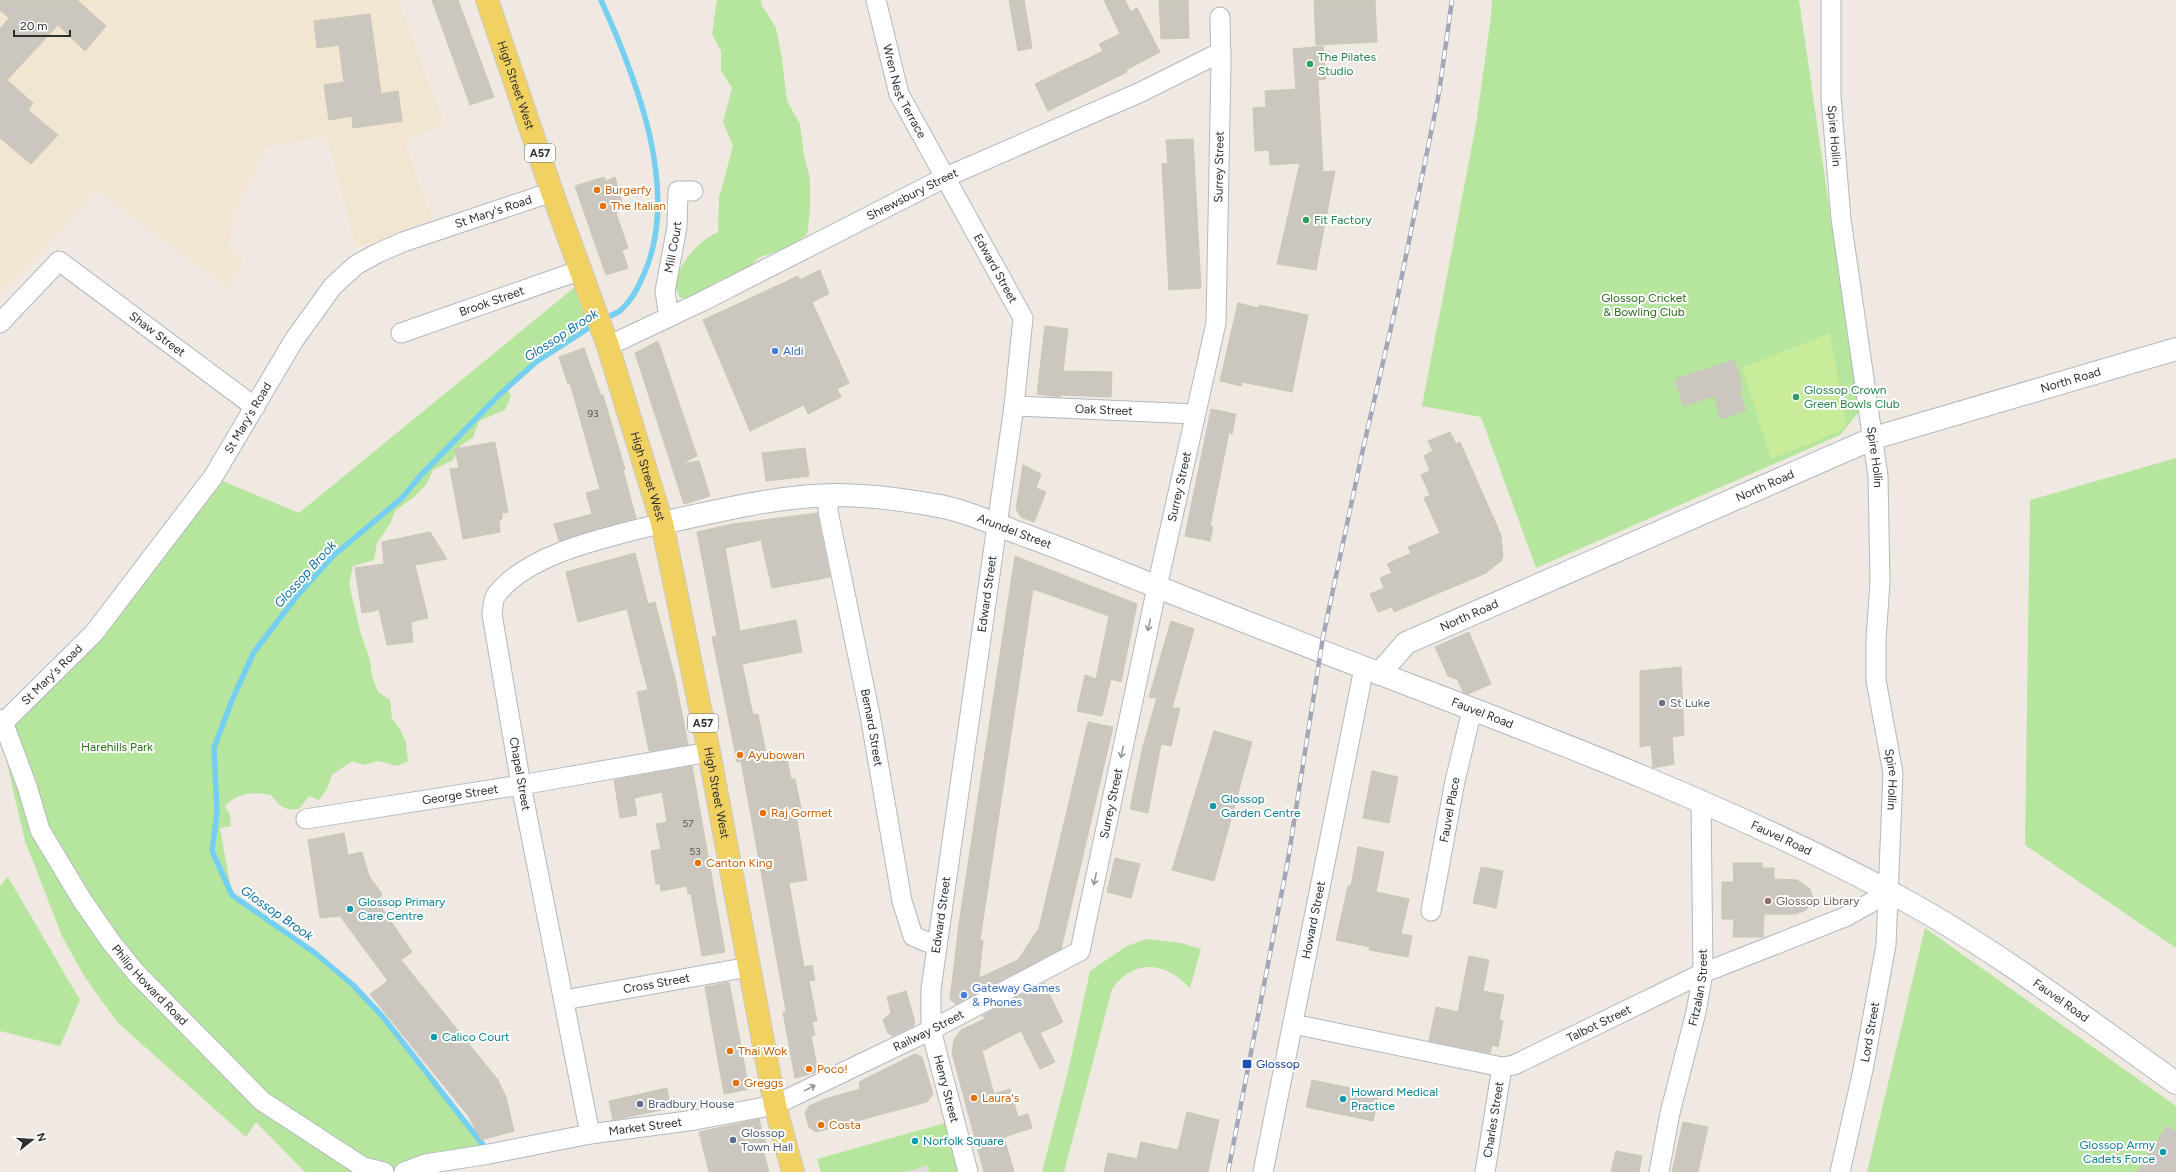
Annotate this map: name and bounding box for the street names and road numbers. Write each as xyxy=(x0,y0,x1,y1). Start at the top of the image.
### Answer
street label: High Street West xyxy=(494,39,538,132)
street label: Wren Nest Terrace xyxy=(880,43,929,141)
street label: Spire Hollin xyxy=(1825,105,1844,167)
street label: Surrey Street xyxy=(1211,130,1227,203)
road number: A57 xyxy=(525,144,555,162)
street label: Shrewsbury Street xyxy=(864,166,960,223)
street label: St Mary's Road xyxy=(453,192,534,231)
street label: Mill Court xyxy=(662,221,684,274)
street label: Edward Street xyxy=(971,231,1021,306)
street label: Brook Street xyxy=(457,283,526,319)
street label: Shaw Street xyxy=(126,309,188,360)
street label: North Road xyxy=(2039,365,2102,396)
street label: St Mary's Road xyxy=(221,380,274,456)
street label: Oak Street xyxy=(1075,402,1134,418)
street label: Spire Hollin xyxy=(1864,426,1885,488)
street label: High Street West xyxy=(628,430,668,523)
street label: Surrey Street xyxy=(1165,450,1194,523)
street label: North Road xyxy=(1734,467,1796,505)
street label: Arundel Street xyxy=(975,511,1054,552)
street label: Edward Street xyxy=(975,554,999,633)
street label: North Road xyxy=(1438,596,1500,634)
street label: St Mary's Road xyxy=(18,641,85,708)
street label: Bernard Street xyxy=(858,688,886,768)
street label: Fauvel Road xyxy=(1450,695,1515,731)
road number: A57 xyxy=(688,714,718,732)
street label: Chapel Street xyxy=(507,736,533,812)
street label: High Street West xyxy=(701,746,732,840)
street label: Spire Hollin xyxy=(1882,748,1900,811)
street label: Surrey Street xyxy=(1097,767,1126,840)
street label: Fauvel Place xyxy=(1437,775,1463,844)
street label: George Street xyxy=(421,782,500,808)
street label: Fauvel Road xyxy=(1749,818,1814,858)
street label: Edward Street xyxy=(929,875,953,954)
street label: Howard Street xyxy=(1299,879,1328,960)
street label: Philip Howard Road xyxy=(109,942,190,1028)
street label: Fitzalan Street xyxy=(1686,948,1710,1028)
street label: Cross Street xyxy=(622,971,691,996)
street label: Fauvel Road xyxy=(2030,976,2092,1025)
street label: Lord Street xyxy=(1858,1000,1882,1063)
street label: Talbot Street xyxy=(1564,1002,1634,1045)
street label: Railway Street xyxy=(891,1007,967,1054)
street label: Henry Street xyxy=(931,1054,962,1125)
street label: Charles Street xyxy=(1480,1080,1507,1159)
street label: Market Street xyxy=(608,1115,683,1138)

